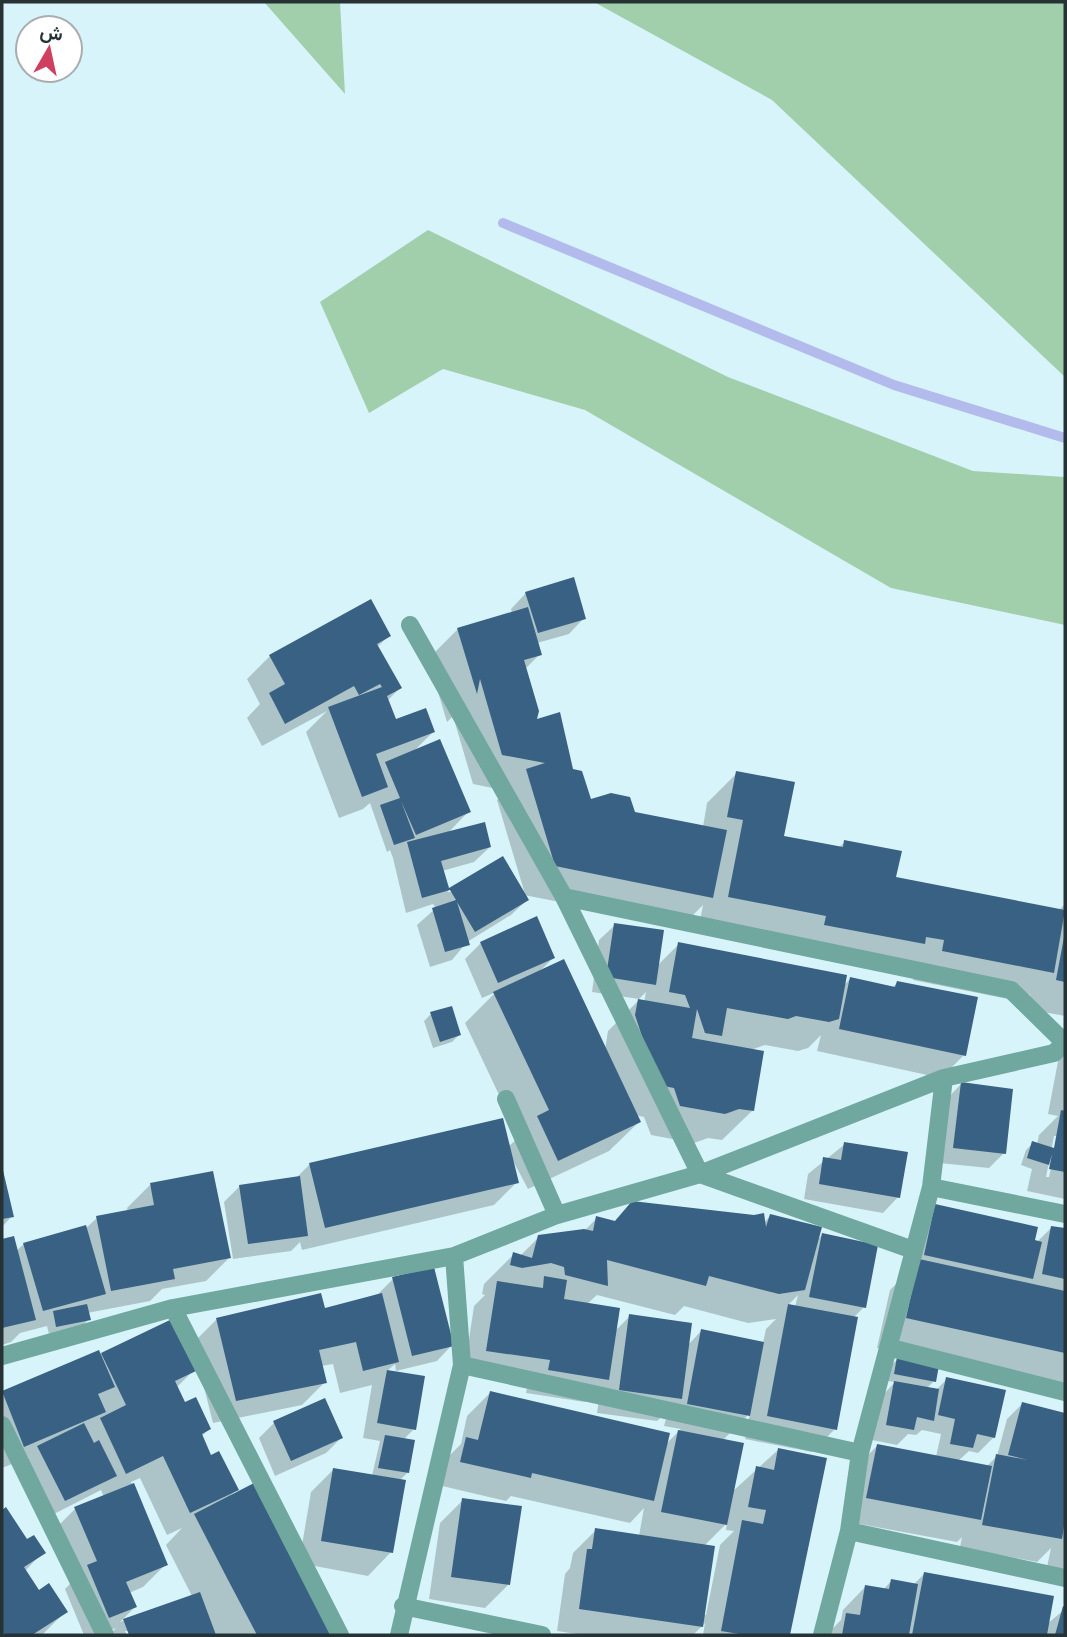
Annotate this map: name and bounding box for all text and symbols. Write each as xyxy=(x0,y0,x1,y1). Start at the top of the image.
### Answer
north arrow xyxy=(14,14,84,84)
text: ش xyxy=(38,16,65,48)

